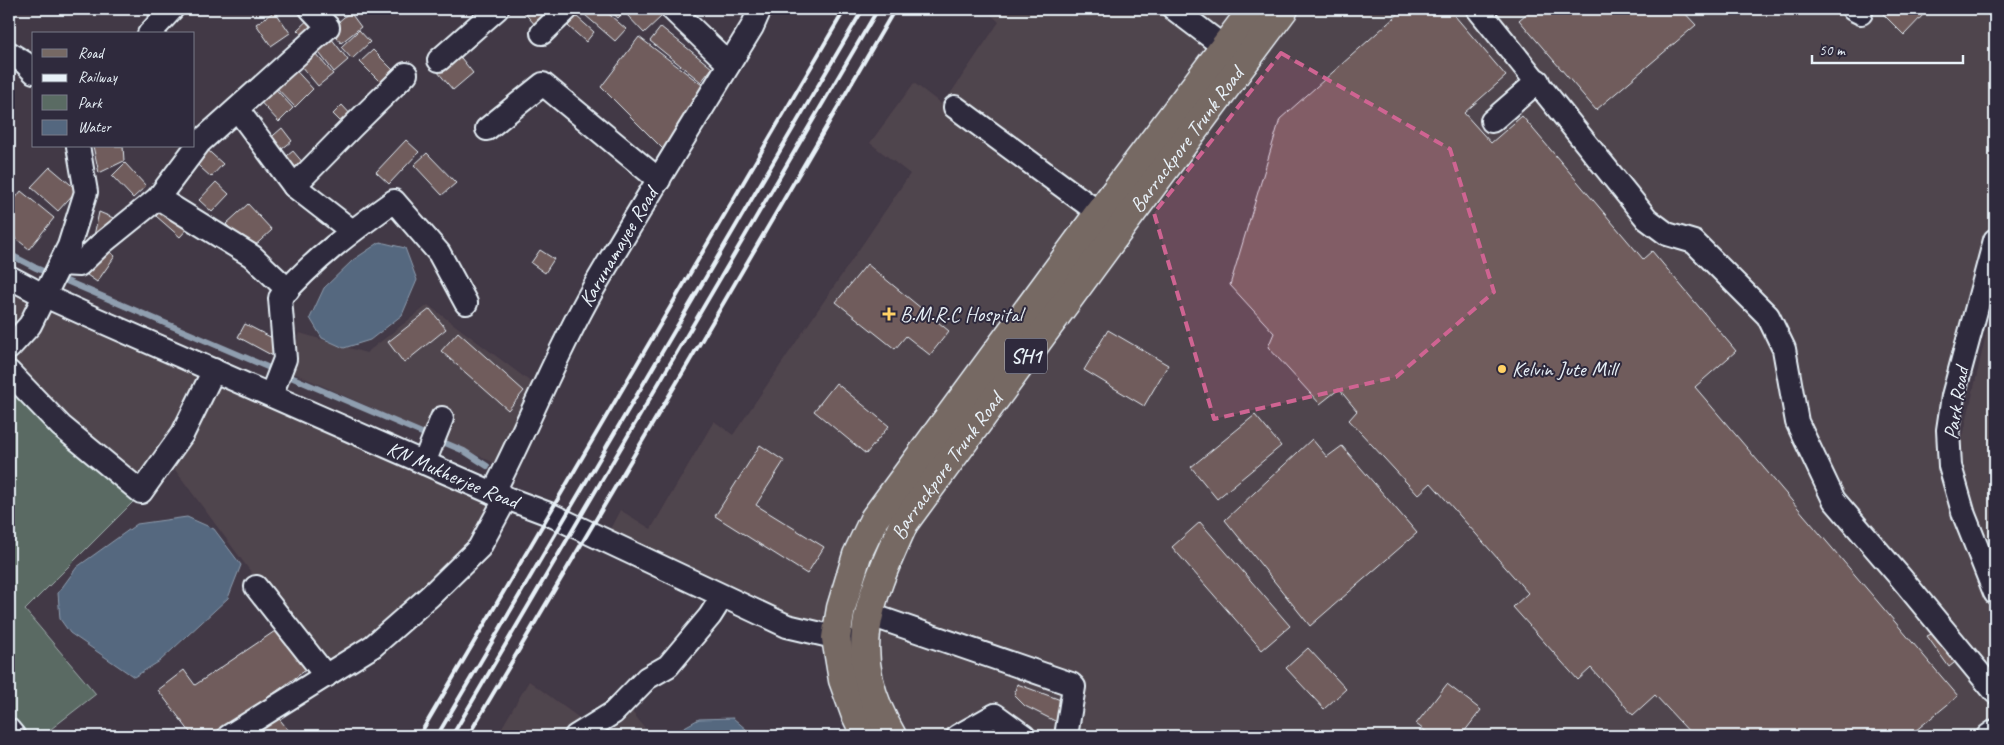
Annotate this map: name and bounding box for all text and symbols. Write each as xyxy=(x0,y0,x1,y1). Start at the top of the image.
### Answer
legend xyxy=(32,32,195,148)
scale bar xyxy=(1812,32,1963,64)
text: 50 m xyxy=(1819,41,1846,60)
text: Road xyxy=(78,44,105,63)
street label: Barrackpore Trunk Road xyxy=(1124,59,1251,218)
text: Railway xyxy=(78,68,119,87)
text: Park xyxy=(78,94,103,113)
text: Water xyxy=(78,118,112,137)
street label: Karunamayee Road xyxy=(573,180,665,311)
place label: B.M.R.C Hospital xyxy=(900,301,1026,327)
marker: B.M.R.C Hospital xyxy=(882,307,896,321)
road number: SH1 xyxy=(1005,338,1047,374)
place label: Kelvin Jute Mill xyxy=(1512,356,1620,382)
street label: Park Road xyxy=(1937,362,1975,441)
marker: Kelvin Jute Mill xyxy=(1496,363,1508,375)
street label: Barrackpore Trunk Road xyxy=(885,385,1010,544)
street label: KN Mukherjee Road xyxy=(383,435,526,516)

